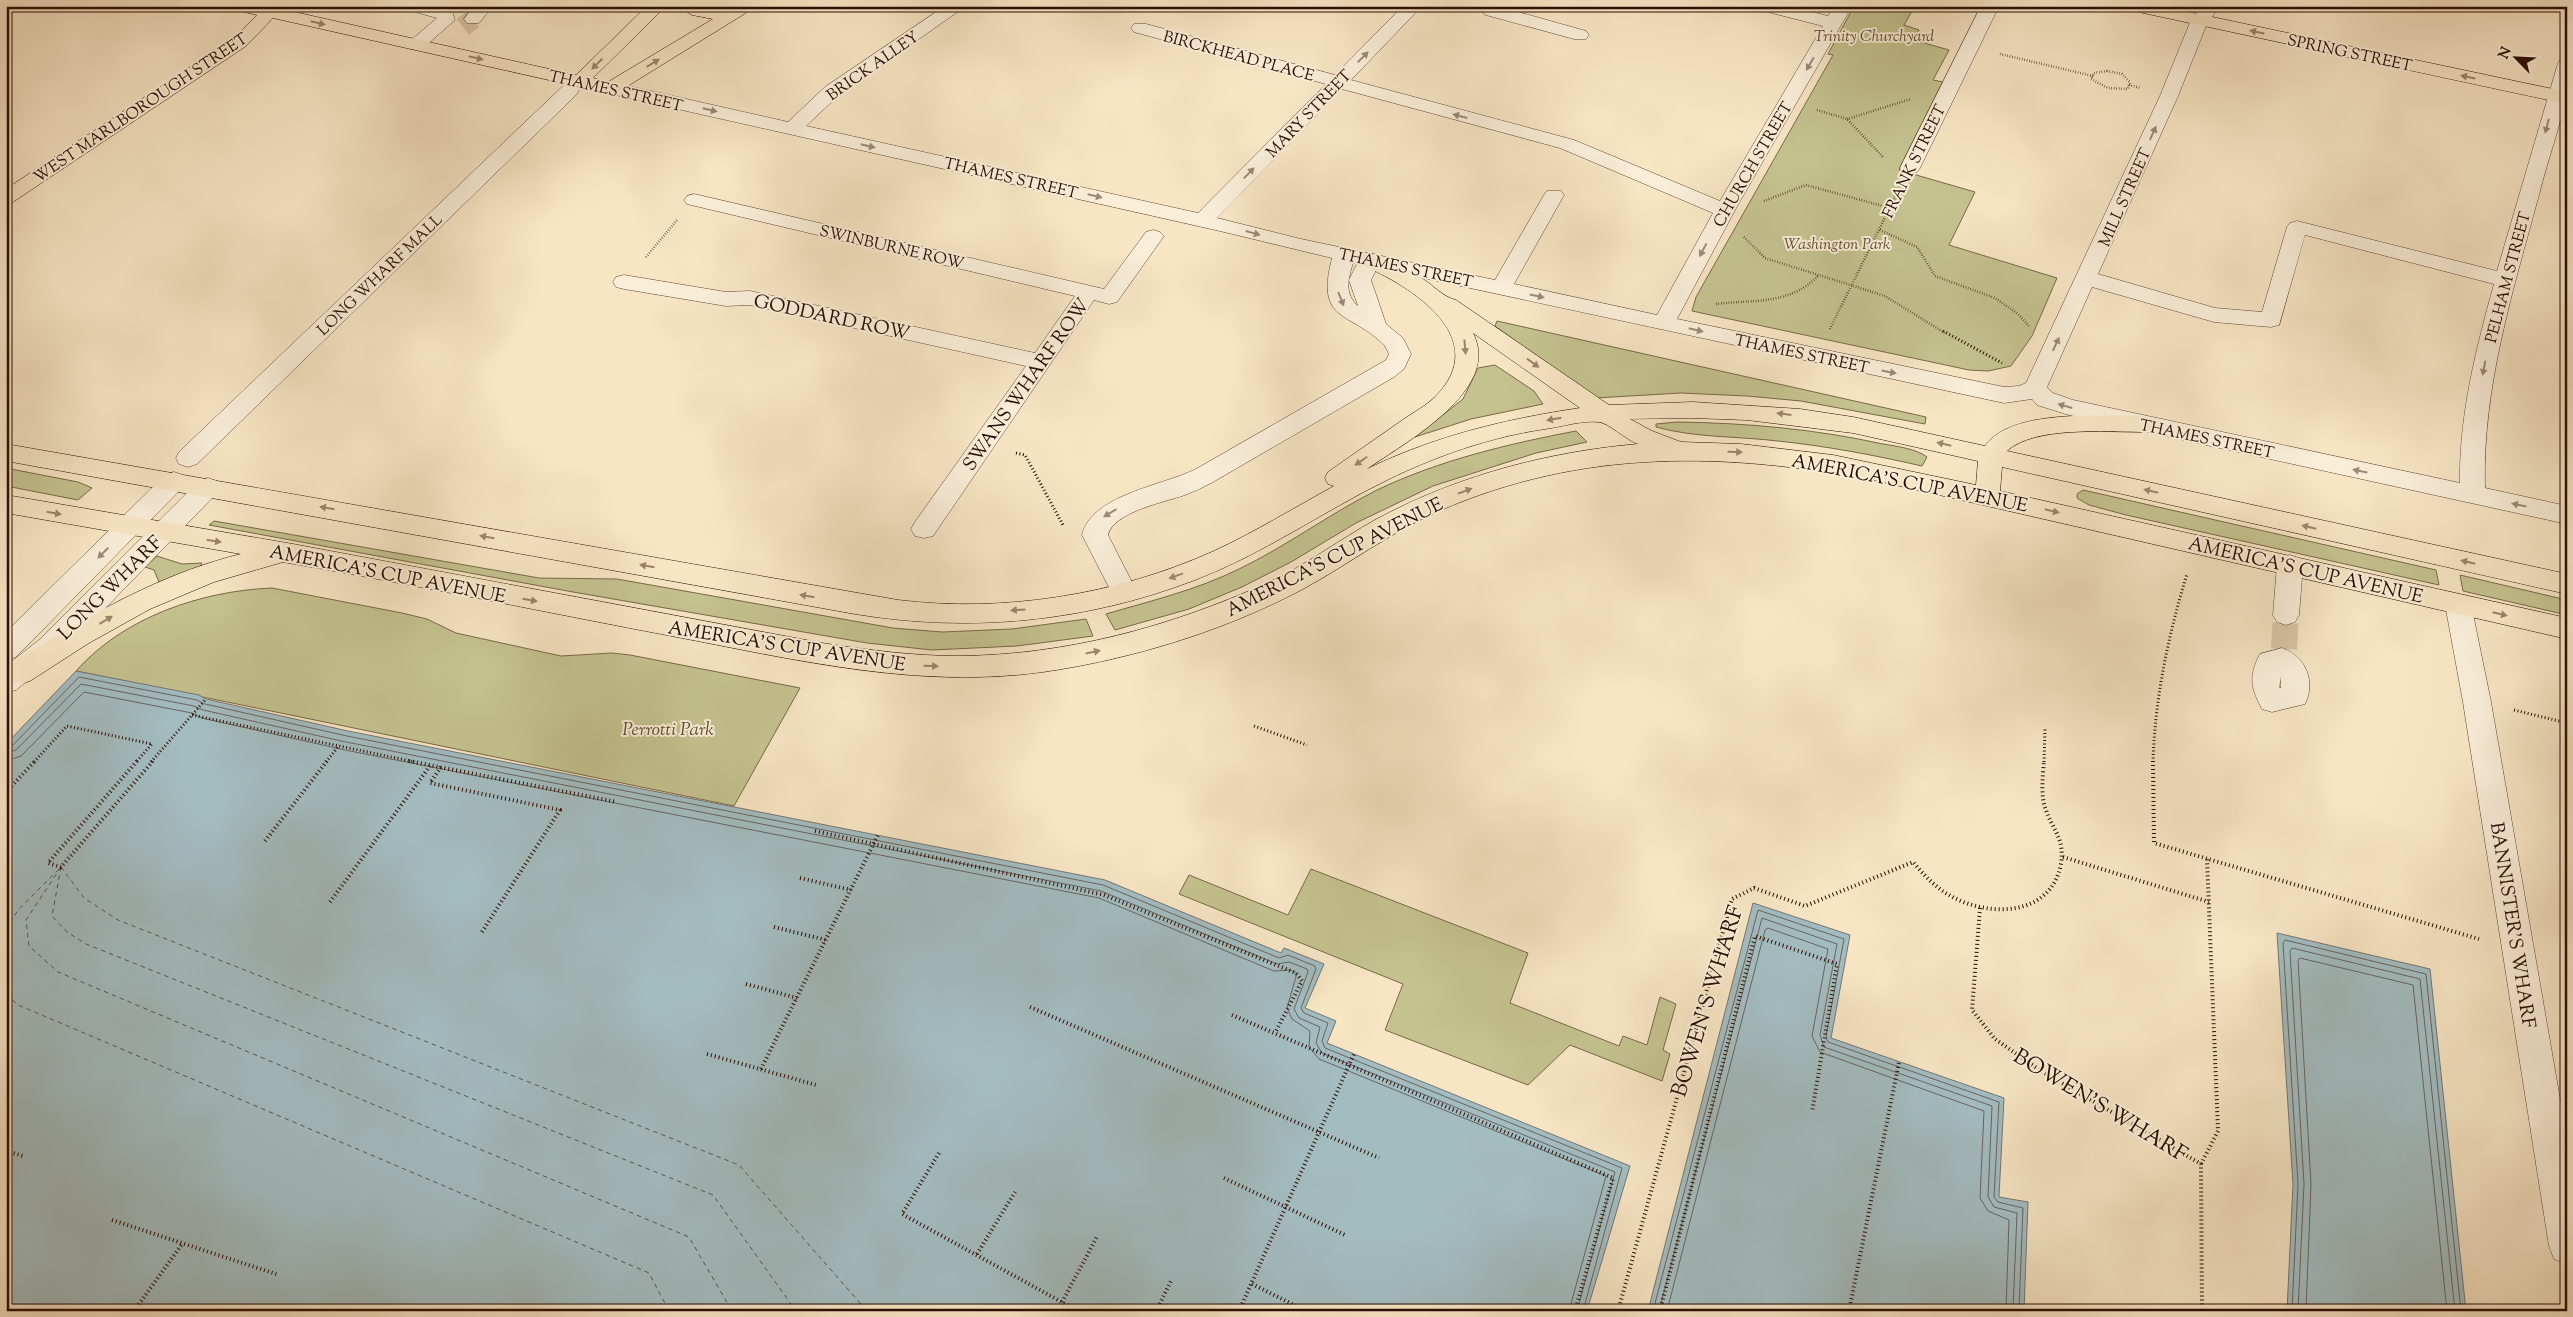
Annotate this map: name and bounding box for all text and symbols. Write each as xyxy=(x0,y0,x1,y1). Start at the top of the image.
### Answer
one-way arrow xyxy=(310,19,325,27)
street label: BRICK ALLEY xyxy=(823,26,925,107)
street label: BIRCKHEAD PLACE xyxy=(1160,26,1317,89)
park label: Trinity Churchyard xyxy=(1814,26,1934,49)
one-way arrow xyxy=(2250,28,2265,36)
street label: WEST MARLBOROUGH STREET xyxy=(30,29,253,190)
street label: SPRING STREET xyxy=(2285,30,2414,79)
north arrow xyxy=(2490,32,2540,82)
text: N xyxy=(2495,44,2517,63)
one-way arrow xyxy=(1357,51,1369,63)
one-way arrow xyxy=(469,55,485,63)
one-way arrow xyxy=(1805,57,1814,70)
one-way arrow xyxy=(591,58,603,70)
one-way arrow xyxy=(646,59,659,68)
street label: MARY STREET xyxy=(1262,65,1358,164)
street label: THAMES STREET xyxy=(546,66,685,119)
one-way arrow xyxy=(2460,73,2475,81)
street label: CHURCH STREET xyxy=(1709,98,1799,232)
street label: FRANK STREET xyxy=(1878,101,1953,223)
one-way arrow xyxy=(702,106,717,114)
one-way arrow xyxy=(1452,112,1467,120)
one-way arrow xyxy=(2543,119,2551,134)
one-way arrow xyxy=(2149,126,2157,140)
one-way arrow xyxy=(861,142,876,150)
street label: MILL STREET xyxy=(2094,145,2158,251)
street label: THAMES STREET xyxy=(941,153,1080,206)
one-way arrow xyxy=(1243,167,1255,179)
one-way arrow xyxy=(1088,192,1103,200)
street label: LONG WHARF MALL xyxy=(313,209,449,342)
street label: PELHAM STREET xyxy=(2481,209,2538,346)
street label: SWINBURNE ROW xyxy=(817,221,966,276)
one-way arrow xyxy=(1246,229,1261,237)
park label: Washington Park xyxy=(1784,234,1890,257)
one-way arrow xyxy=(1699,243,1707,258)
street label: THAMES STREET xyxy=(1336,244,1475,295)
street label: GODDARD ROW xyxy=(751,289,912,348)
one-way arrow xyxy=(1337,292,1345,307)
one-way arrow xyxy=(1530,292,1546,300)
street label: SWANS WHARF ROW xyxy=(957,294,1097,477)
one-way arrow xyxy=(1688,326,1703,334)
street label: THAMES STREET xyxy=(1732,330,1871,381)
one-way arrow xyxy=(2052,337,2060,351)
one-way arrow xyxy=(1461,340,1469,356)
one-way arrow xyxy=(1526,357,1539,368)
one-way arrow xyxy=(2480,361,2488,377)
one-way arrow xyxy=(1881,368,1896,376)
one-way arrow xyxy=(2057,401,2072,409)
one-way arrow xyxy=(1776,410,1792,418)
one-way arrow xyxy=(1546,415,1562,423)
street label: THAMES STREET xyxy=(2137,415,2276,466)
one-way arrow xyxy=(1936,440,1951,448)
one-way arrow xyxy=(1727,448,1743,456)
street label: AMERICA'S CUP AVENUE xyxy=(1789,448,2031,521)
one-way arrow xyxy=(1355,456,1368,466)
one-way arrow xyxy=(2353,467,2368,475)
one-way arrow xyxy=(1458,487,1473,495)
one-way arrow xyxy=(2143,487,2158,495)
street label: AMERICA'S CUP AVENUE xyxy=(1222,491,1449,625)
one-way arrow xyxy=(2511,500,2527,508)
one-way arrow xyxy=(319,504,335,512)
one-way arrow xyxy=(2044,507,2059,515)
one-way arrow xyxy=(47,509,63,517)
one-way arrow xyxy=(1103,509,1116,518)
one-way arrow xyxy=(2302,523,2317,531)
street label: LONG WHARF xyxy=(52,530,169,647)
street label: AMERICA'S CUP AVENUE xyxy=(2185,531,2426,612)
one-way arrow xyxy=(479,532,495,540)
one-way arrow xyxy=(207,537,223,545)
street label: AMERICA'S CUP AVENUE xyxy=(267,539,509,612)
one-way arrow xyxy=(97,547,109,559)
one-way arrow xyxy=(2460,558,2476,566)
one-way arrow xyxy=(639,562,655,570)
one-way arrow xyxy=(1168,572,1183,580)
one-way arrow xyxy=(799,592,815,600)
one-way arrow xyxy=(522,596,537,604)
one-way arrow xyxy=(1009,607,1025,615)
one-way arrow xyxy=(2493,610,2508,618)
one-way arrow xyxy=(99,615,112,624)
street label: AMERICA'S CUP AVENUE xyxy=(666,615,908,680)
one-way arrow xyxy=(1085,647,1101,655)
one-way arrow xyxy=(924,662,940,670)
park label: Perrotti Park xyxy=(622,717,714,744)
street label: BANNISTER'S WHARF xyxy=(2482,820,2541,1031)
street label: BOWEN'S WHARF xyxy=(1665,902,1753,1102)
street label: BOWEN'S WHARF xyxy=(2006,1042,2193,1171)

